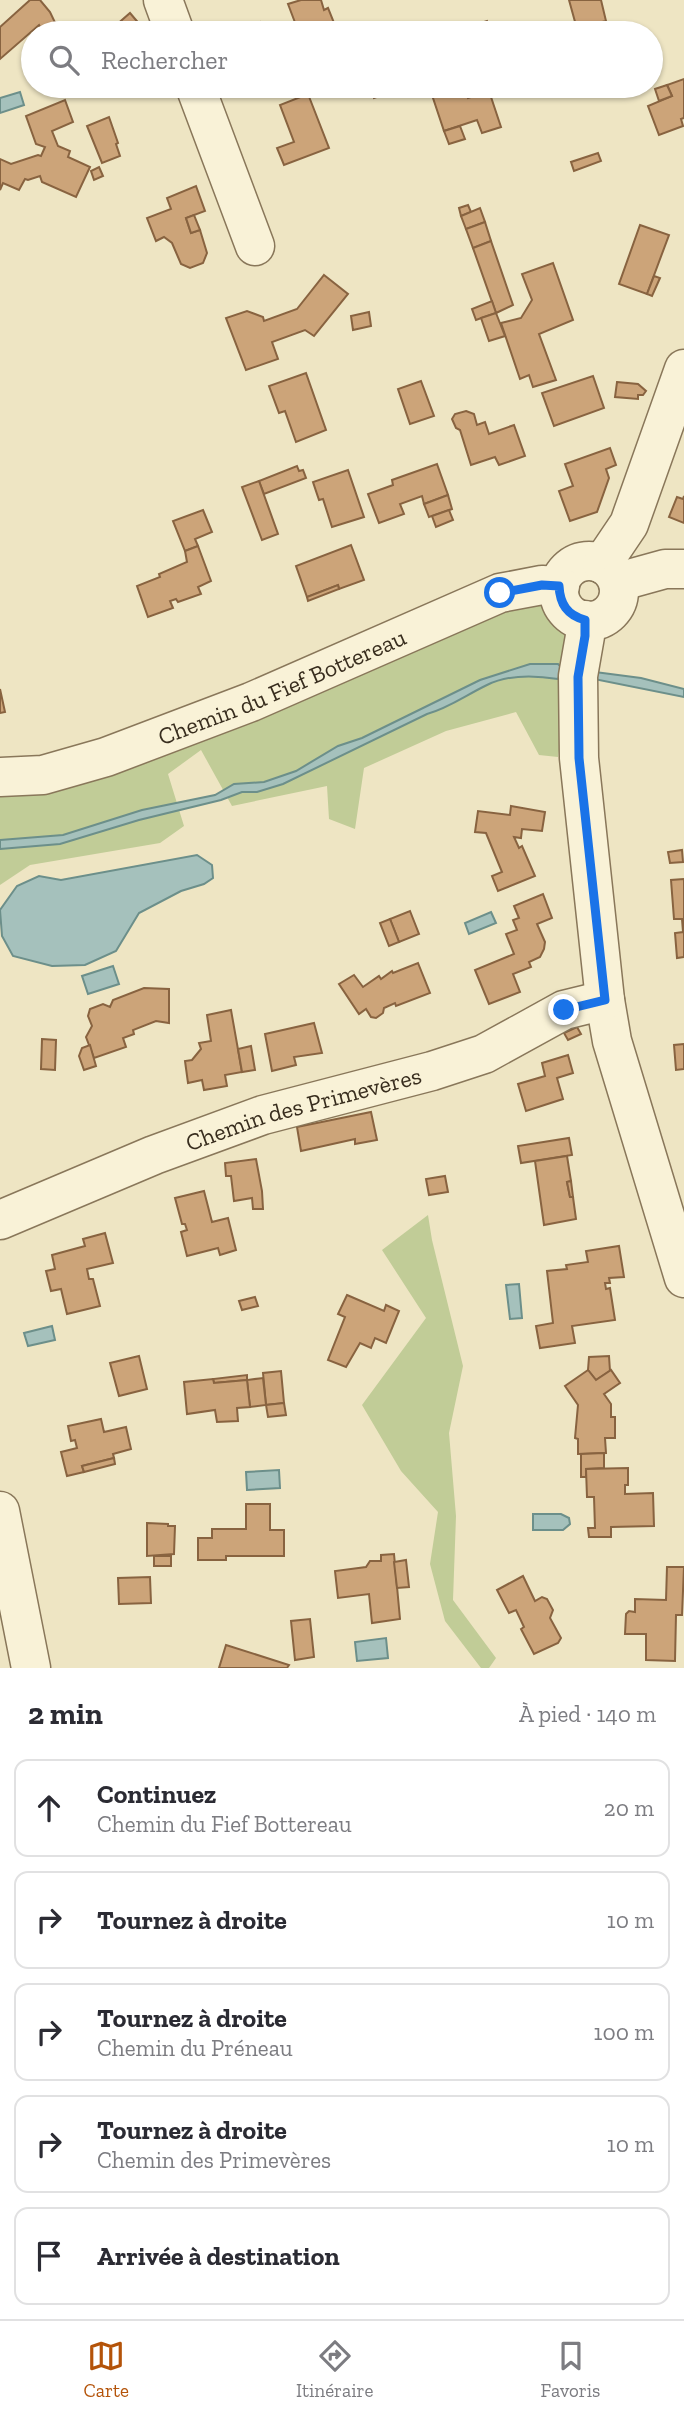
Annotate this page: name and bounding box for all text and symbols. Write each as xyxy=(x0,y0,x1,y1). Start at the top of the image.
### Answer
search box xyxy=(21,21,663,98)
icon: search xyxy=(45,41,83,79)
text: Rechercher xyxy=(101,44,228,76)
route start xyxy=(484,577,515,608)
street label: Chemin du Fief Bottereau xyxy=(154,621,411,751)
route end xyxy=(548,994,579,1025)
street label: Chemin des Primevères xyxy=(181,1060,424,1157)
text: 2 min xyxy=(28,1696,103,1732)
text: À pied · 140 m xyxy=(519,1700,656,1728)
text: Continuez xyxy=(97,1778,216,1810)
icon: ahead xyxy=(30,1789,68,1827)
text: 20 m xyxy=(604,1794,654,1822)
text: Chemin du Fief Bottereau xyxy=(97,1810,352,1838)
icon: right xyxy=(30,1901,68,1939)
text: Tournez à droite xyxy=(97,1904,287,1936)
text: 10 m xyxy=(607,1906,654,1934)
text: Tournez à droite xyxy=(97,2002,287,2034)
icon: right xyxy=(30,2013,68,2051)
text: 100 m xyxy=(594,2018,654,2046)
text: Chemin du Préneau xyxy=(97,2034,293,2062)
text: Tournez à droite xyxy=(97,2114,287,2146)
icon: right xyxy=(30,2125,68,2163)
text: 10 m xyxy=(607,2130,654,2158)
text: Chemin des Primevères xyxy=(97,2146,331,2174)
icon: arrive xyxy=(30,2237,68,2275)
text: Arrivée à destination xyxy=(97,2240,340,2272)
tab: Carte xyxy=(84,2337,129,2402)
tab: Itinéraire xyxy=(296,2337,373,2402)
tab: Favoris xyxy=(541,2337,600,2402)

